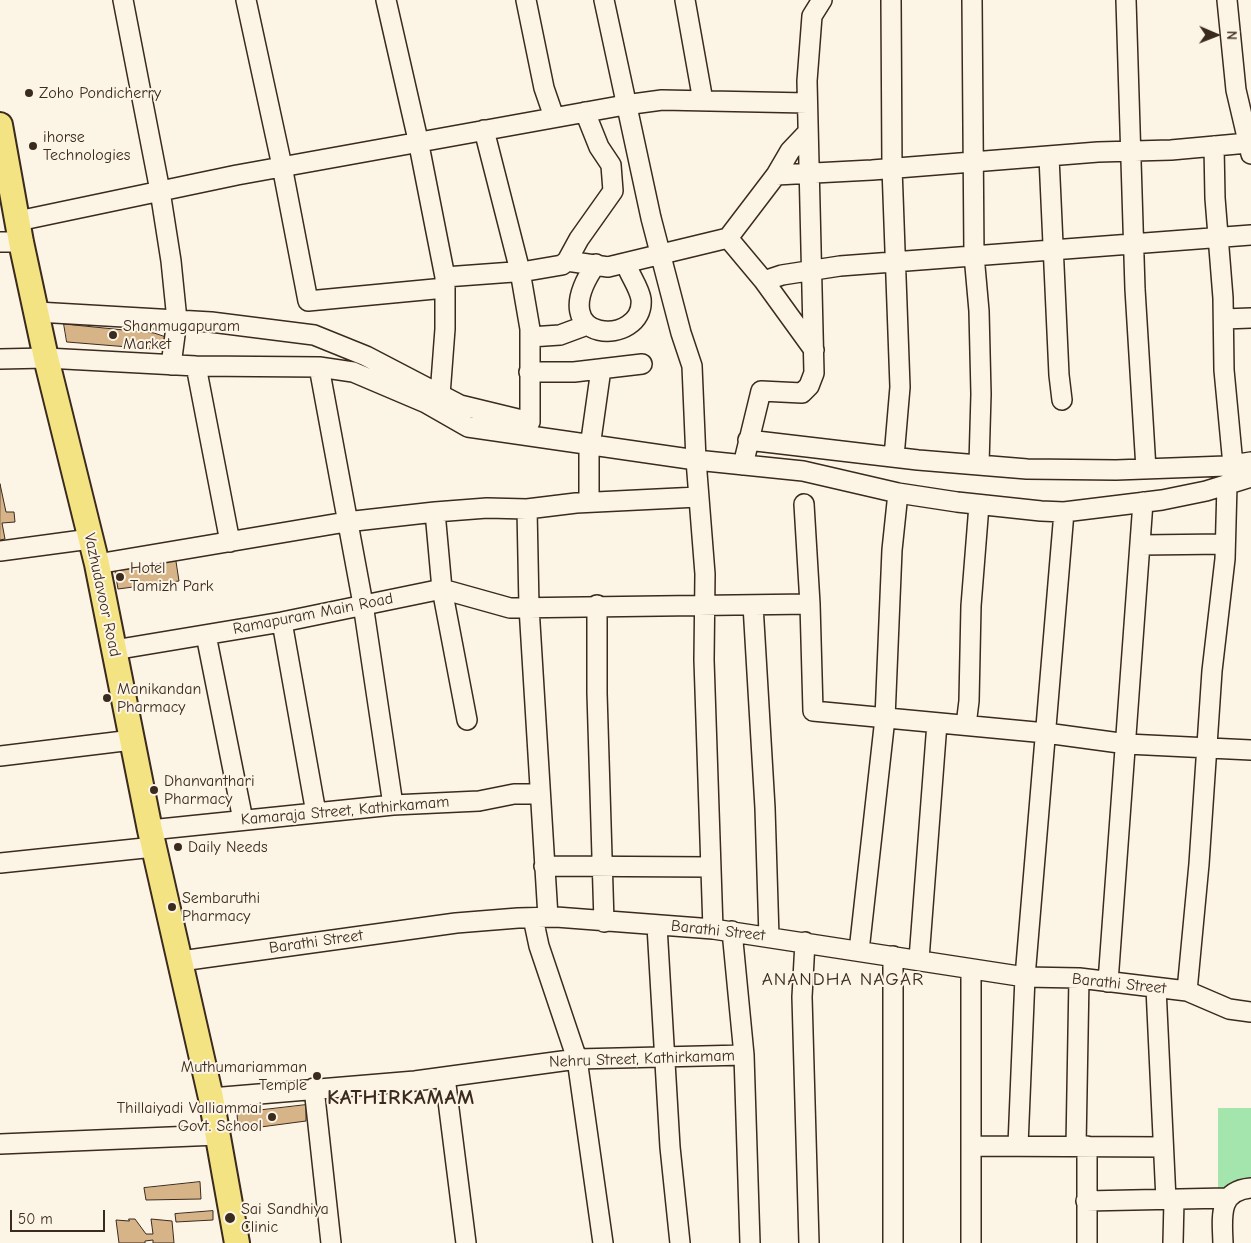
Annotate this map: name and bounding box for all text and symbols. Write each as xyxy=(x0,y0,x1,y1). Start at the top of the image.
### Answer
north arrow xyxy=(1191,10,1241,60)
text: N xyxy=(1223,31,1240,40)
place label: Zoho Pondicherry xyxy=(39,83,161,103)
marker: Zoho Pondicherry xyxy=(23,87,35,99)
place label: ihorse Technologies xyxy=(43,127,130,165)
marker: ihorse Technologies xyxy=(27,140,39,152)
place label: Shanmugapuram Market xyxy=(123,316,240,354)
marker: Shanmugapuram Market xyxy=(107,329,119,341)
street label: Vazhudavoor Road xyxy=(80,531,124,659)
place label: Hotel Tamizh Park xyxy=(130,558,213,596)
marker: Hotel Tamizh Park xyxy=(114,571,126,583)
street label: Ramapuram Main Road xyxy=(231,589,395,639)
place label: Manikandan Pharmacy xyxy=(117,679,201,717)
marker: Manikandan Pharmacy xyxy=(101,692,113,704)
place label: Dhanvanthari Pharmacy xyxy=(164,771,255,809)
marker: Dhanvanthari Pharmacy xyxy=(148,784,160,796)
street label: Kamaraja Street, Kathirkamam xyxy=(240,792,450,830)
place label: Daily Needs xyxy=(188,837,268,857)
marker: Daily Needs xyxy=(172,841,184,853)
place label: Sembaruthi Pharmacy xyxy=(182,888,260,926)
marker: Sembaruthi Pharmacy xyxy=(166,901,178,913)
street label: Barathi Street xyxy=(670,917,766,945)
street label: Barathi Street xyxy=(268,926,364,958)
district label: ANANDHA NAGAR xyxy=(760,969,926,991)
street label: Barathi Street xyxy=(1071,970,1167,998)
street label: Nehru Street, Kathirkamam xyxy=(549,1046,735,1072)
place label: Muthumariamman Temple xyxy=(181,1057,307,1095)
marker: Muthumariamman Temple xyxy=(311,1070,323,1082)
district label: KATHIRKAMAM xyxy=(326,1085,476,1111)
place label: Thillaiyadi Valliammai Govt. School xyxy=(117,1098,262,1136)
marker: Thillaiyadi Valliammai Govt. School xyxy=(266,1111,278,1123)
place label: Sai Sandhiya Clinic xyxy=(241,1199,329,1237)
scale bar xyxy=(12,1200,108,1232)
text: 50 m xyxy=(18,1210,53,1228)
marker: Sai Sandhiya Clinic xyxy=(223,1211,237,1225)

